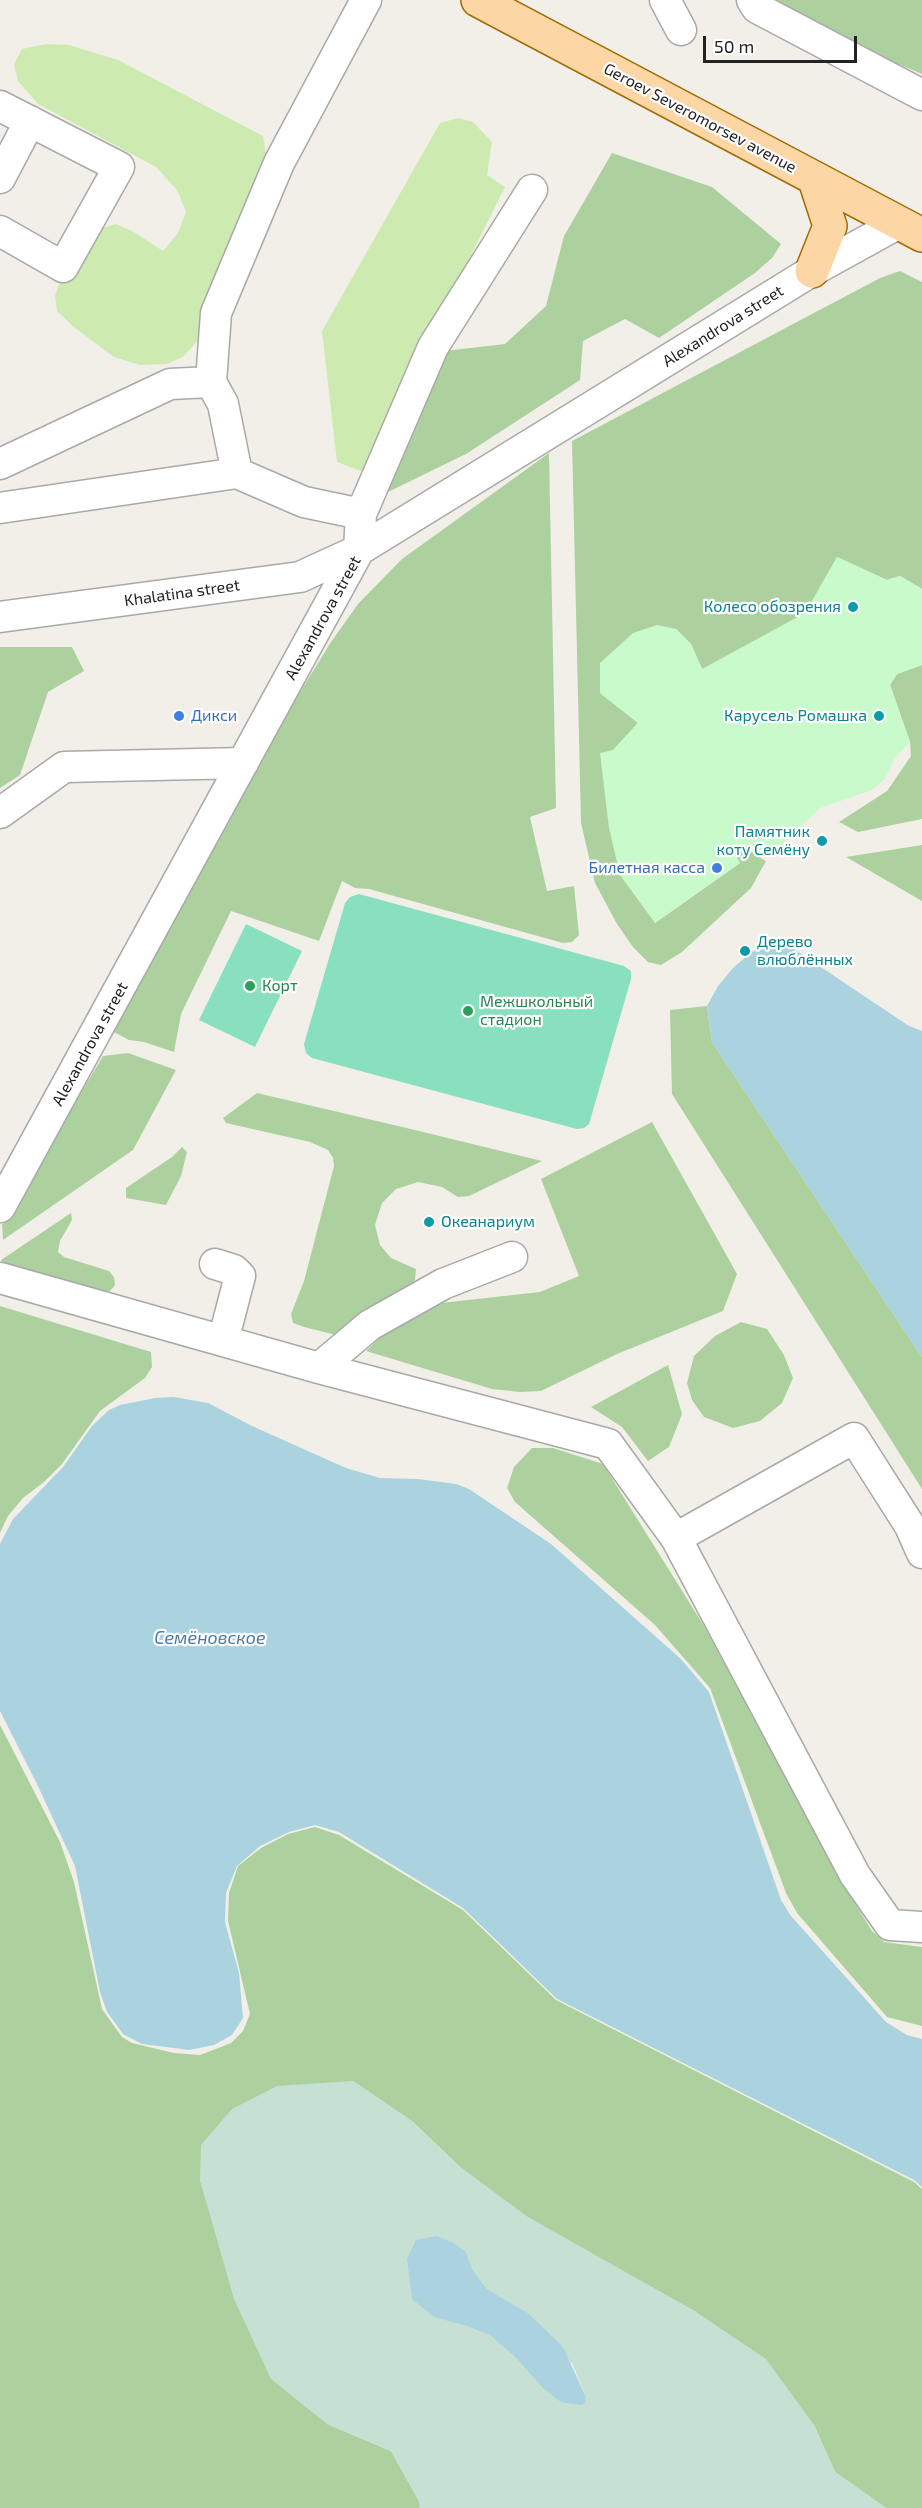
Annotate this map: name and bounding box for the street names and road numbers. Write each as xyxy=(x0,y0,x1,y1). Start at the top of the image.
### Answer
street label: Geroev Severomorsev avenue xyxy=(600,59,800,177)
street label: Alexandrova street xyxy=(659,281,787,371)
street label: Alexandrova street xyxy=(281,553,365,683)
street label: Khalatina street xyxy=(123,575,241,611)
street label: Alexandrova street xyxy=(48,979,132,1109)

